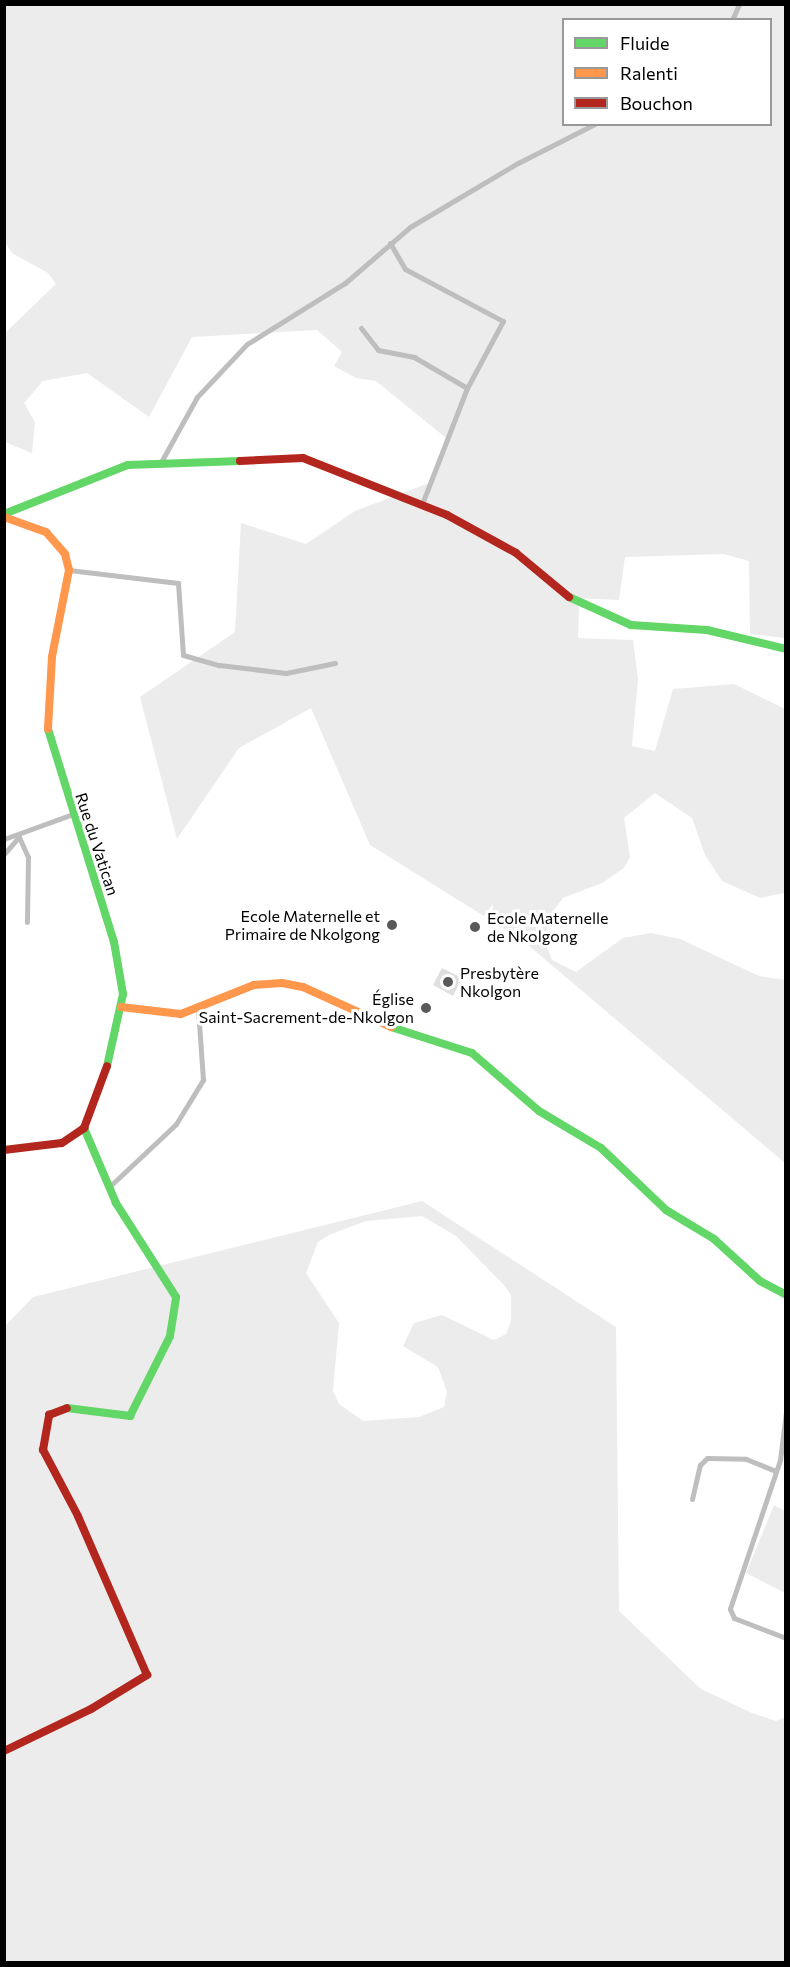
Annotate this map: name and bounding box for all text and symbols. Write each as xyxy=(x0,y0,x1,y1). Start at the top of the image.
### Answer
legend xyxy=(562,18,772,126)
text: Fluide xyxy=(620,32,669,54)
text: Ralenti xyxy=(620,62,678,84)
text: Bouchon xyxy=(620,92,693,114)
street label: Rue du Vatican xyxy=(71,790,123,898)
place label: Ecole Maternelle et Primaire de Nkolgong xyxy=(225,906,380,944)
place label: Ecole Maternelle de Nkolgong xyxy=(487,908,609,946)
marker: Ecole Maternelle et Primaire de Nkolgong xyxy=(385,918,399,932)
marker: Ecole Maternelle de Nkolgong xyxy=(468,920,482,934)
place label: Presbytère Nkolgon xyxy=(460,963,539,1001)
marker: Presbytère Nkolgon xyxy=(441,975,455,989)
place label: Église Saint-Sacrement-de-Nkolgon xyxy=(199,989,414,1027)
marker: Église Saint-Sacrement-de-Nkolgon xyxy=(419,1001,433,1015)

